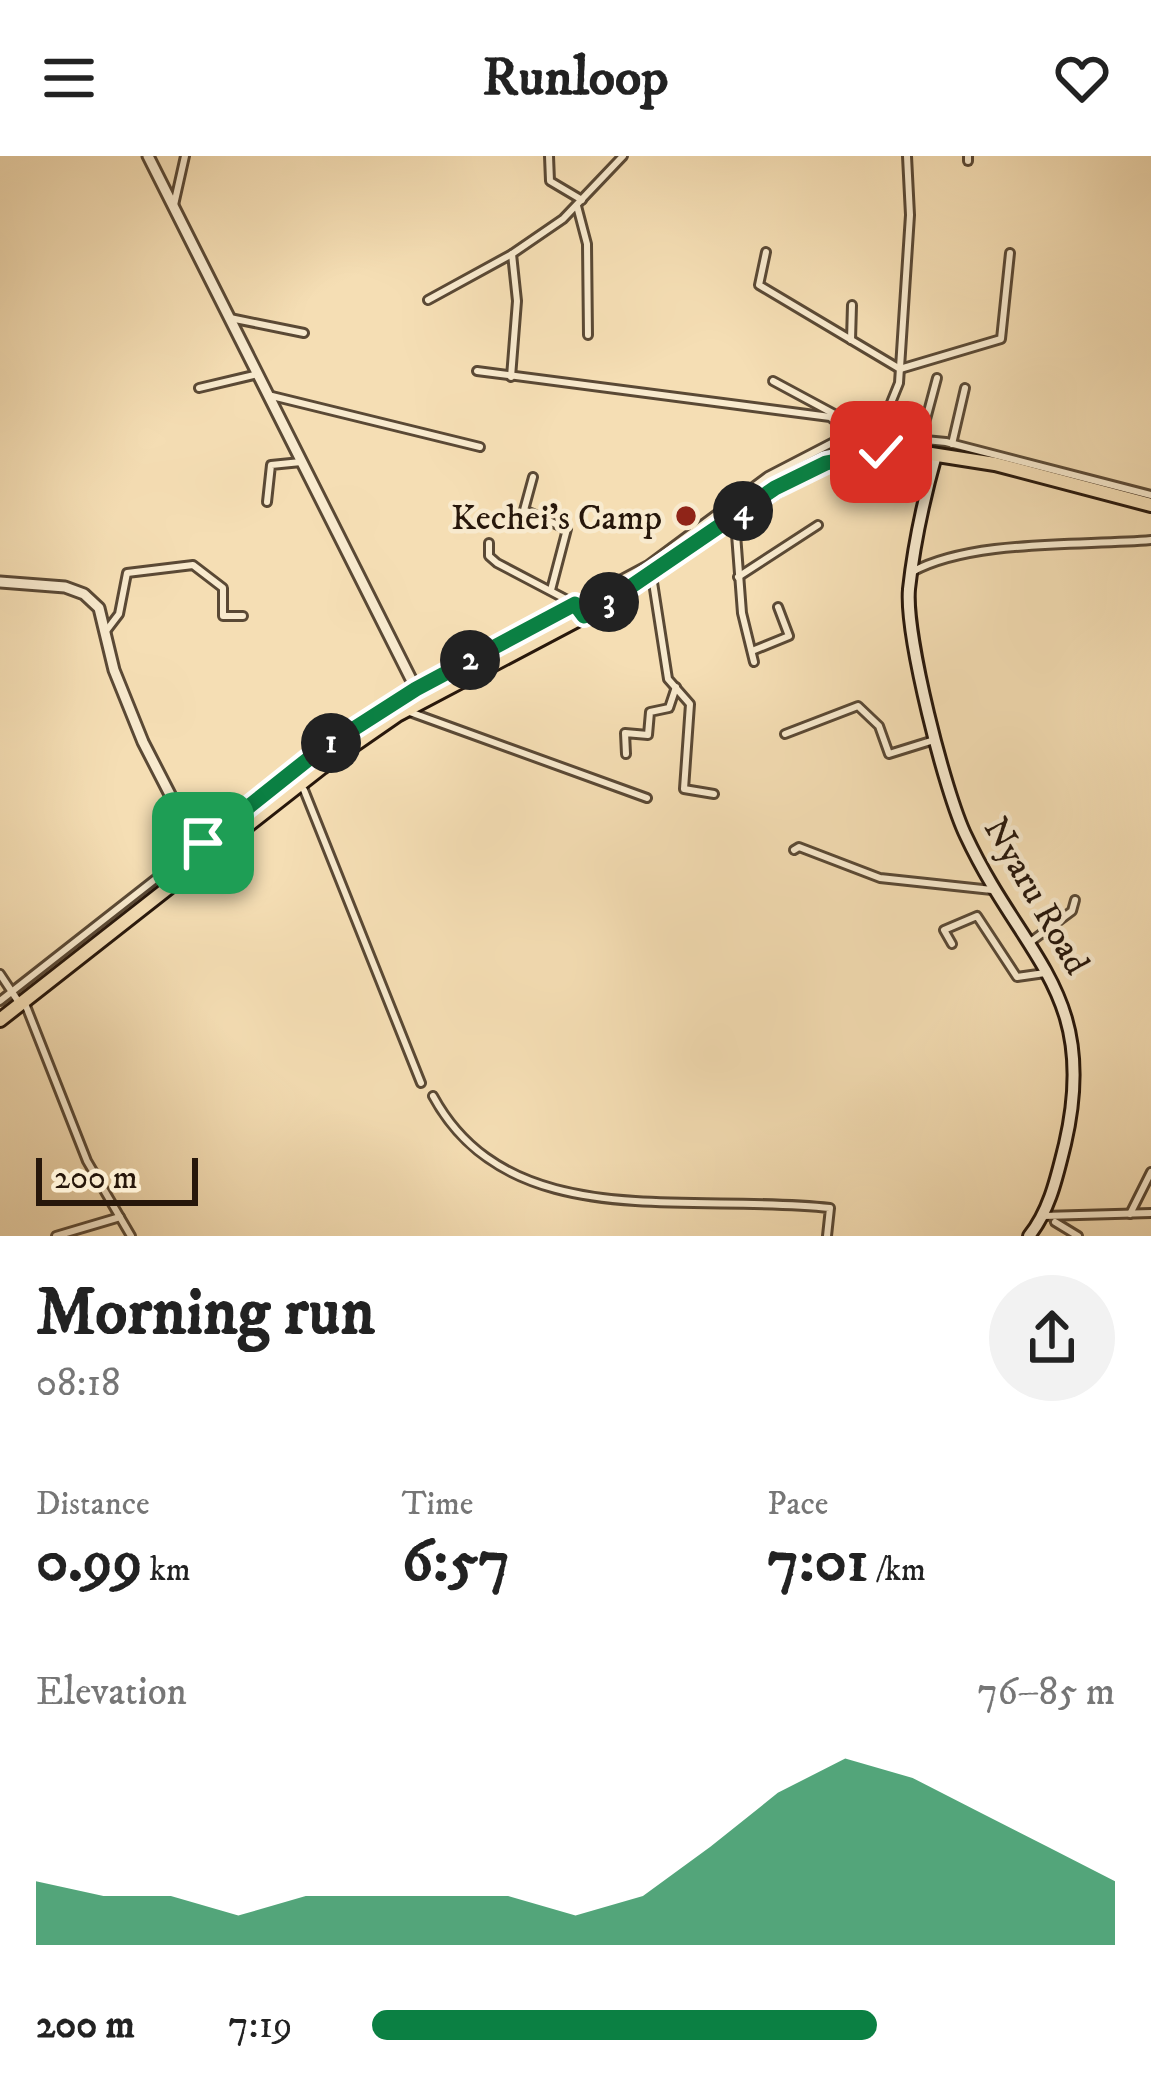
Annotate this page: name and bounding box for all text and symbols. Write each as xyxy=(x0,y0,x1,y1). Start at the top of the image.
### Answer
icon: menu xyxy=(36,45,102,111)
text: Runloop xyxy=(483,45,668,112)
icon: heart xyxy=(1049,45,1115,111)
pin xyxy=(830,401,932,503)
icon: check xyxy=(848,419,914,485)
pin: 4 xyxy=(713,481,773,541)
text: 4 xyxy=(734,490,753,531)
place label: Kechei's Camp xyxy=(451,496,662,541)
marker: Kechei's Camp xyxy=(673,503,699,529)
pin: 3 xyxy=(579,572,639,632)
text: 3 xyxy=(603,581,615,622)
pin: 2 xyxy=(440,630,500,690)
text: 2 xyxy=(462,639,478,680)
pin: 1 xyxy=(301,713,361,773)
text: 1 xyxy=(325,722,337,763)
pin xyxy=(152,792,254,894)
icon: arrive xyxy=(170,810,236,876)
street label: Nyaru Road xyxy=(973,810,1099,983)
scale bar xyxy=(36,1152,198,1205)
text: 200 m xyxy=(54,1158,138,1199)
text: Morning run xyxy=(36,1273,375,1355)
button: share xyxy=(989,1275,1115,1401)
text: 08:18 xyxy=(36,1359,121,1408)
text: Distance xyxy=(36,1484,150,1525)
text: Time xyxy=(402,1484,473,1525)
text: Pace xyxy=(767,1484,828,1525)
text: 0.99 xyxy=(36,1525,142,1600)
text: 6:57 xyxy=(402,1525,510,1600)
text: 7:01 xyxy=(767,1525,869,1600)
text: km xyxy=(142,1550,191,1591)
text: /km xyxy=(869,1550,926,1591)
text: Elevation xyxy=(36,1668,187,1717)
text: 76–85 m xyxy=(977,1668,1115,1717)
text: 200 m xyxy=(36,2001,135,2050)
text: 7:19 xyxy=(228,2001,292,2050)

